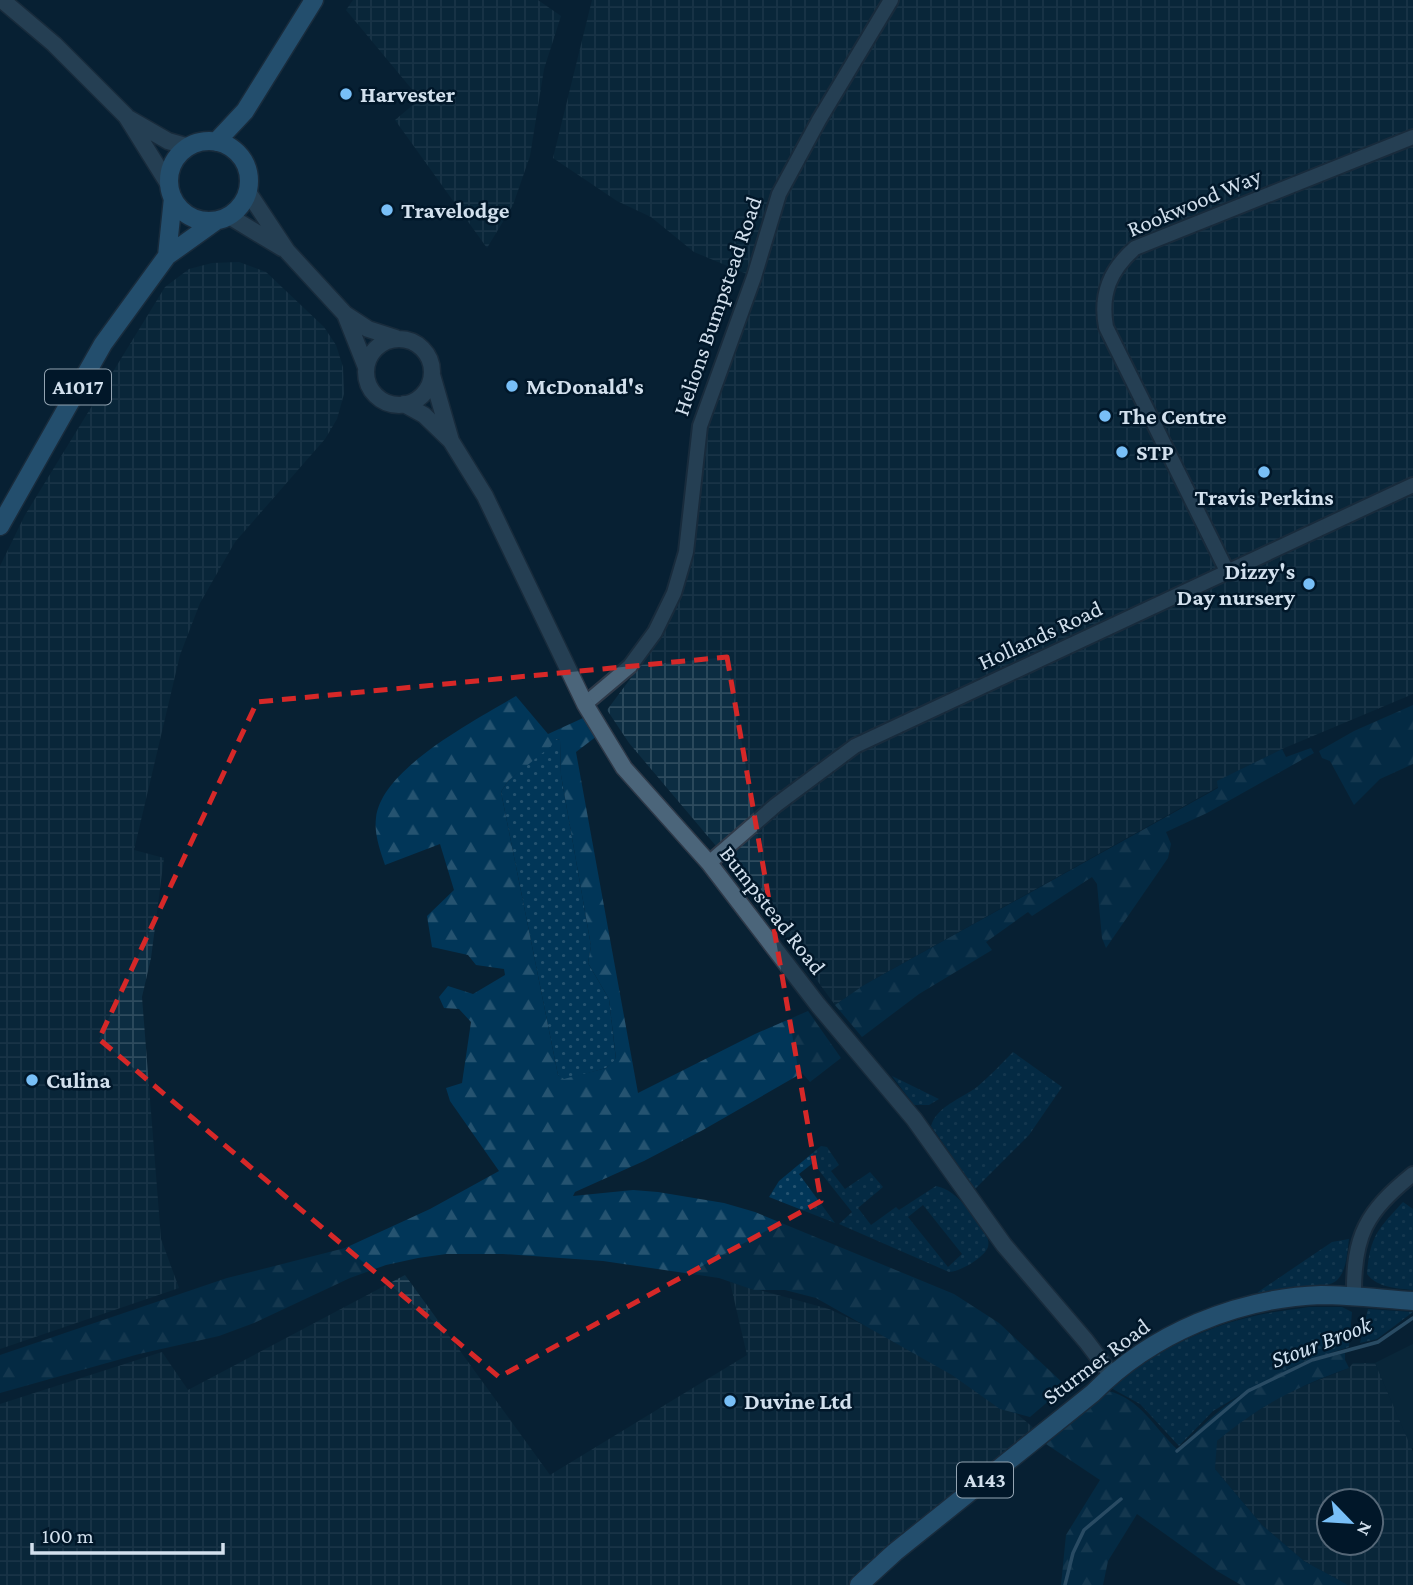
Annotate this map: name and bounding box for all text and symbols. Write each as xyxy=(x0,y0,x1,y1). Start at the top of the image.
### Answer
place label: Harvester xyxy=(360,81,455,107)
marker: Harvester xyxy=(338,86,354,102)
street label: Rookwood Way xyxy=(1123,162,1265,242)
street label: Helions Bumpstead Road xyxy=(667,193,767,419)
place label: Travelodge xyxy=(401,197,510,223)
marker: Travelodge xyxy=(379,202,395,218)
road number: A1017 xyxy=(45,370,111,404)
place label: McDonald's xyxy=(526,373,644,399)
marker: McDonald's xyxy=(504,378,520,394)
place label: The Centre xyxy=(1119,403,1227,429)
marker: The Centre xyxy=(1097,408,1113,424)
place label: STP xyxy=(1136,439,1174,465)
marker: STP xyxy=(1114,444,1130,460)
marker: Travis Perkins xyxy=(1256,464,1272,480)
place label: Travis Perkins xyxy=(1194,484,1334,510)
place label: Dizzy's Day nursery xyxy=(1177,558,1296,610)
marker: Dizzy's Day nursery xyxy=(1301,576,1317,592)
street label: Hollands Road xyxy=(974,595,1106,675)
street label: Bumpstead Road xyxy=(715,841,831,979)
place label: Culina xyxy=(46,1067,111,1093)
marker: Culina xyxy=(24,1072,40,1088)
water label: Stour Brook xyxy=(1267,1310,1376,1373)
street label: Sturmer Road xyxy=(1038,1313,1154,1409)
place label: Duvine Ltd xyxy=(744,1388,852,1414)
marker: Duvine Ltd xyxy=(722,1393,738,1409)
road number: A143 xyxy=(957,1462,1013,1498)
north arrow xyxy=(1315,1487,1385,1557)
scale bar xyxy=(32,1512,222,1556)
text: N xyxy=(1353,1519,1377,1539)
text: 100 m xyxy=(42,1524,94,1548)

